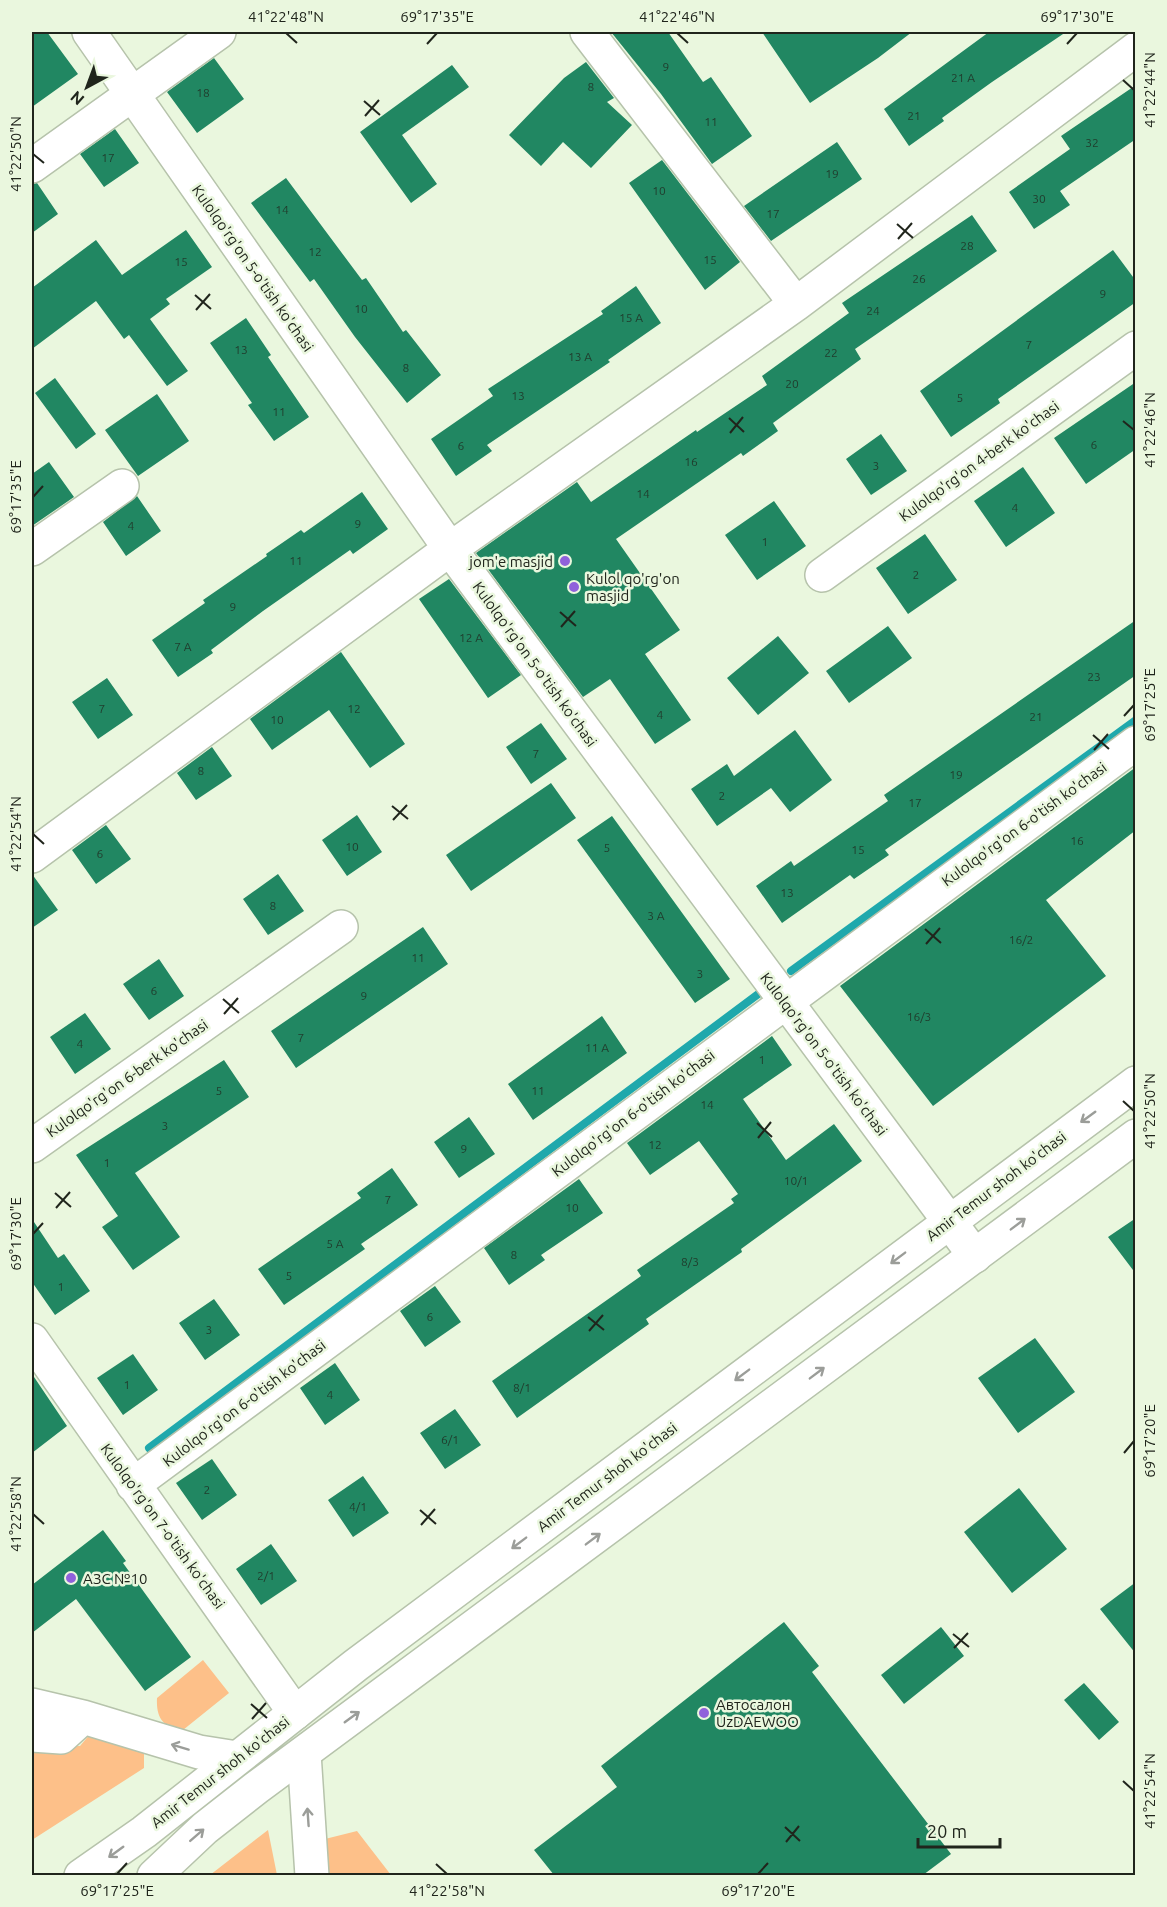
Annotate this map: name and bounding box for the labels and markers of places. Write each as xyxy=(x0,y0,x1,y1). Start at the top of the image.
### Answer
place label: jom'e masjid xyxy=(468,553,553,570)
marker: jom'e masjid xyxy=(558,554,572,568)
place label: Kulol qo'rg'on masjid xyxy=(586,570,680,604)
marker: Kulol qo'rg'on masjid xyxy=(567,580,581,594)
place label: АЗС №10 xyxy=(83,1570,147,1587)
marker: АЗС №10 xyxy=(64,1571,78,1585)
place label: Автосалон UzDAEWOO xyxy=(716,1696,799,1730)
marker: Автосалон UzDAEWOO xyxy=(697,1706,711,1720)

